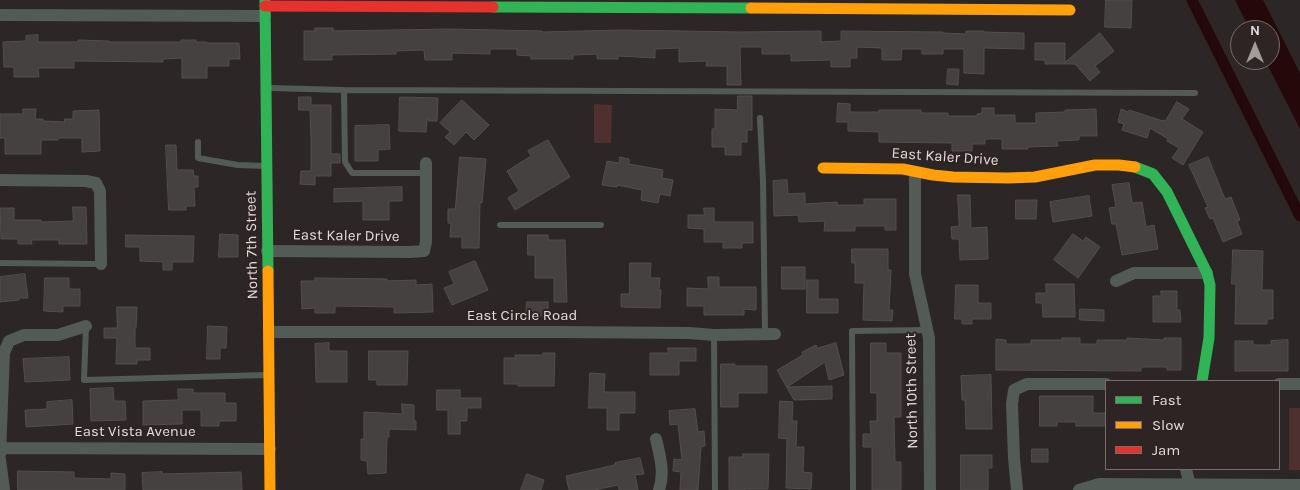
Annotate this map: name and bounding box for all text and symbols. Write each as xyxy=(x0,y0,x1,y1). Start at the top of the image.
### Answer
north arrow xyxy=(1230,20,1280,70)
text: N xyxy=(1250,22,1260,39)
street label: East Kaler Drive xyxy=(891,144,999,170)
street label: North 7th Street xyxy=(242,191,262,299)
street label: East Kaler Drive xyxy=(292,226,400,246)
street label: East Circle Road xyxy=(467,307,577,325)
street label: North 10th Street xyxy=(902,333,922,449)
legend xyxy=(1105,380,1280,470)
text: Fast xyxy=(1152,391,1181,409)
text: Slow xyxy=(1152,416,1184,434)
street label: East Vista Avenue xyxy=(74,423,196,441)
text: Jam xyxy=(1152,441,1180,459)

